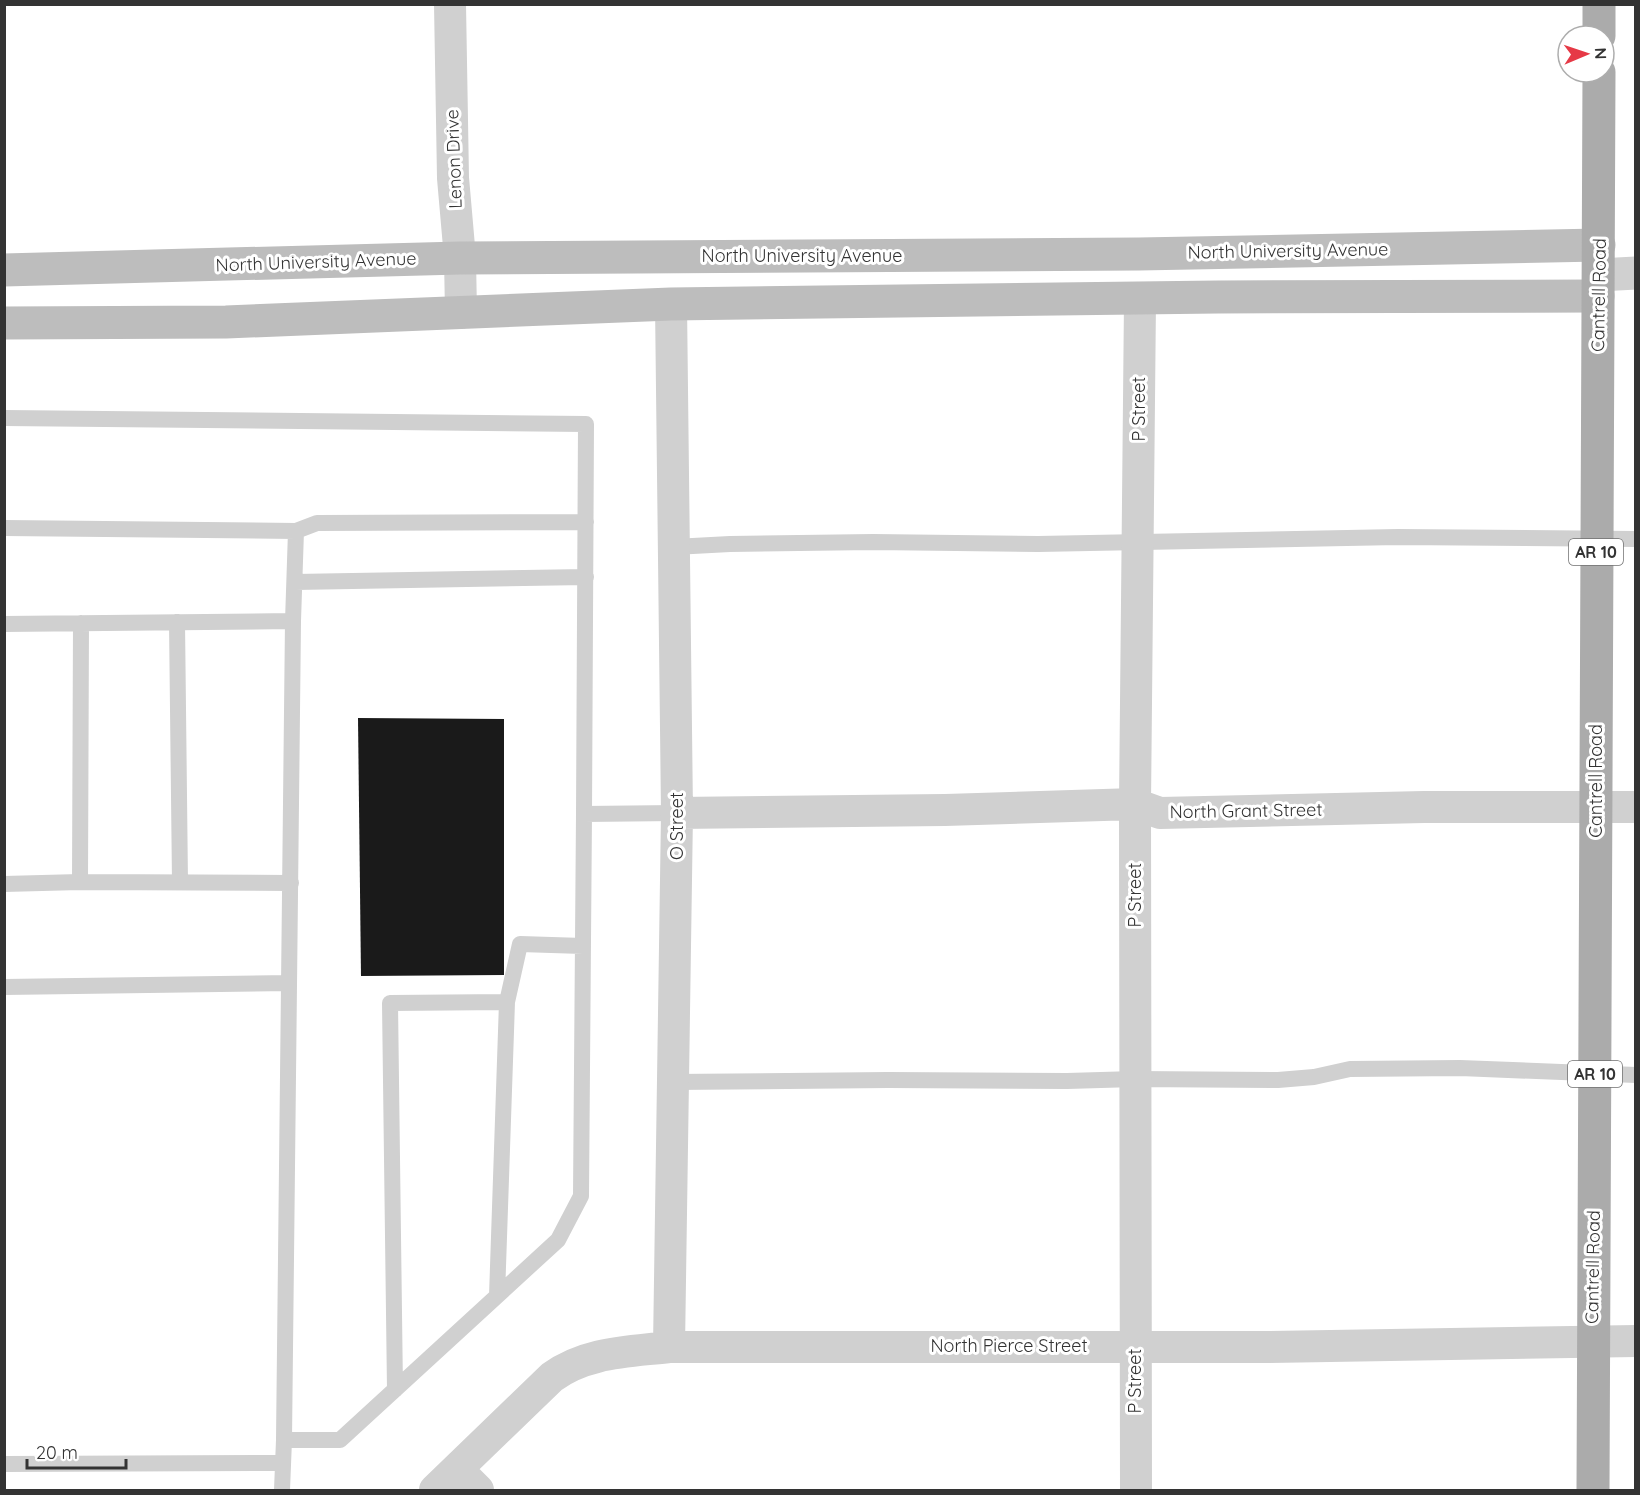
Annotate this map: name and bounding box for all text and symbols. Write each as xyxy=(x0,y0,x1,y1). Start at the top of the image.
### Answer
north arrow xyxy=(1556,24,1616,84)
text: N xyxy=(1591,47,1611,60)
street label: Lenon Drive xyxy=(440,109,467,209)
street label: North University Avenue xyxy=(1187,237,1389,264)
street label: Cantrell Road xyxy=(1586,238,1611,352)
street label: North University Avenue xyxy=(702,244,902,267)
street label: North University Avenue xyxy=(215,247,417,276)
street label: P Street xyxy=(1127,377,1150,441)
road number: AR 10 xyxy=(1569,539,1623,565)
street label: Cantrell Road xyxy=(1584,724,1607,838)
street label: O Street xyxy=(665,792,688,860)
street label: North Grant Street xyxy=(1169,798,1323,823)
street label: P Street xyxy=(1123,863,1146,927)
road number: AR 10 xyxy=(1568,1061,1622,1087)
street label: Cantrell Road xyxy=(1580,1210,1605,1324)
street label: North Pierce Street xyxy=(930,1334,1088,1357)
street label: P Street xyxy=(1123,1349,1146,1413)
scale bar xyxy=(27,1432,126,1470)
text: 20 m xyxy=(36,1441,78,1464)

